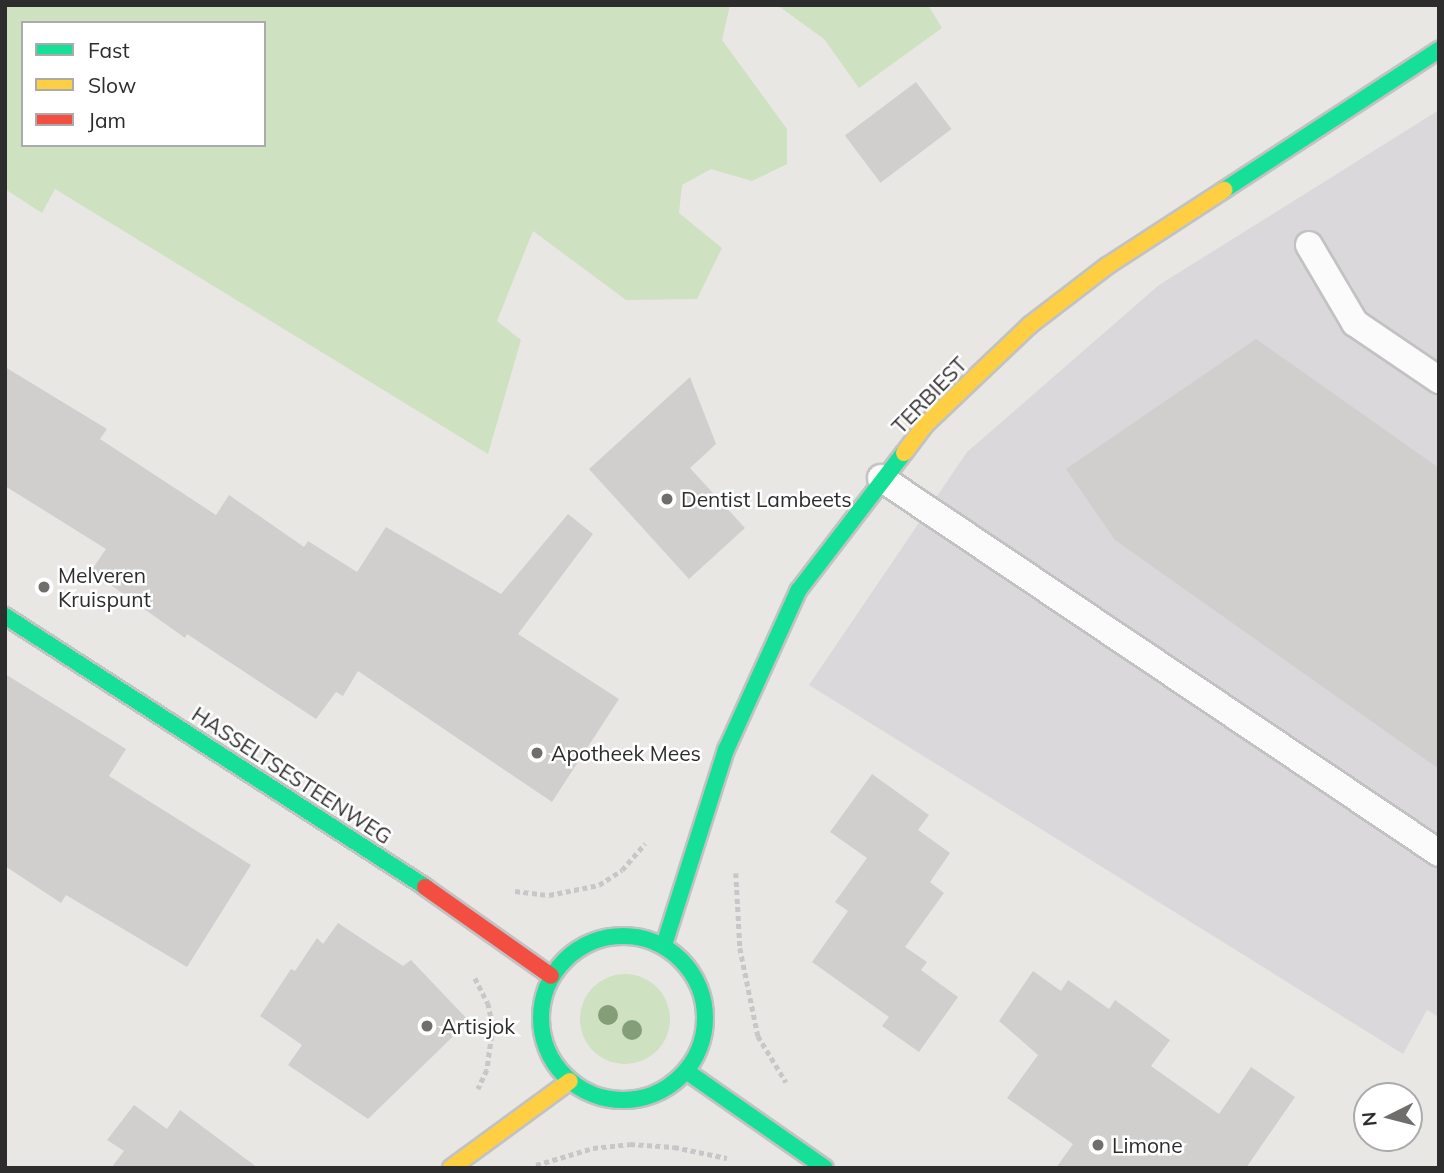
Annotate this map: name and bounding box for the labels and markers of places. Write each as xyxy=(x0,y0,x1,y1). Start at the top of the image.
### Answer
place label: Dentist Lambeets xyxy=(681,486,852,512)
marker: Dentist Lambeets xyxy=(659,491,675,507)
place label: Melveren Kruispunt xyxy=(58,562,151,612)
marker: Melveren Kruispunt xyxy=(36,579,52,595)
place label: Apotheek Mees xyxy=(551,740,701,766)
marker: Apotheek Mees xyxy=(529,745,545,761)
place label: Artisjok xyxy=(441,1013,515,1039)
marker: Artisjok xyxy=(419,1018,435,1034)
place label: Limone xyxy=(1112,1132,1183,1158)
marker: Limone xyxy=(1090,1137,1106,1153)

